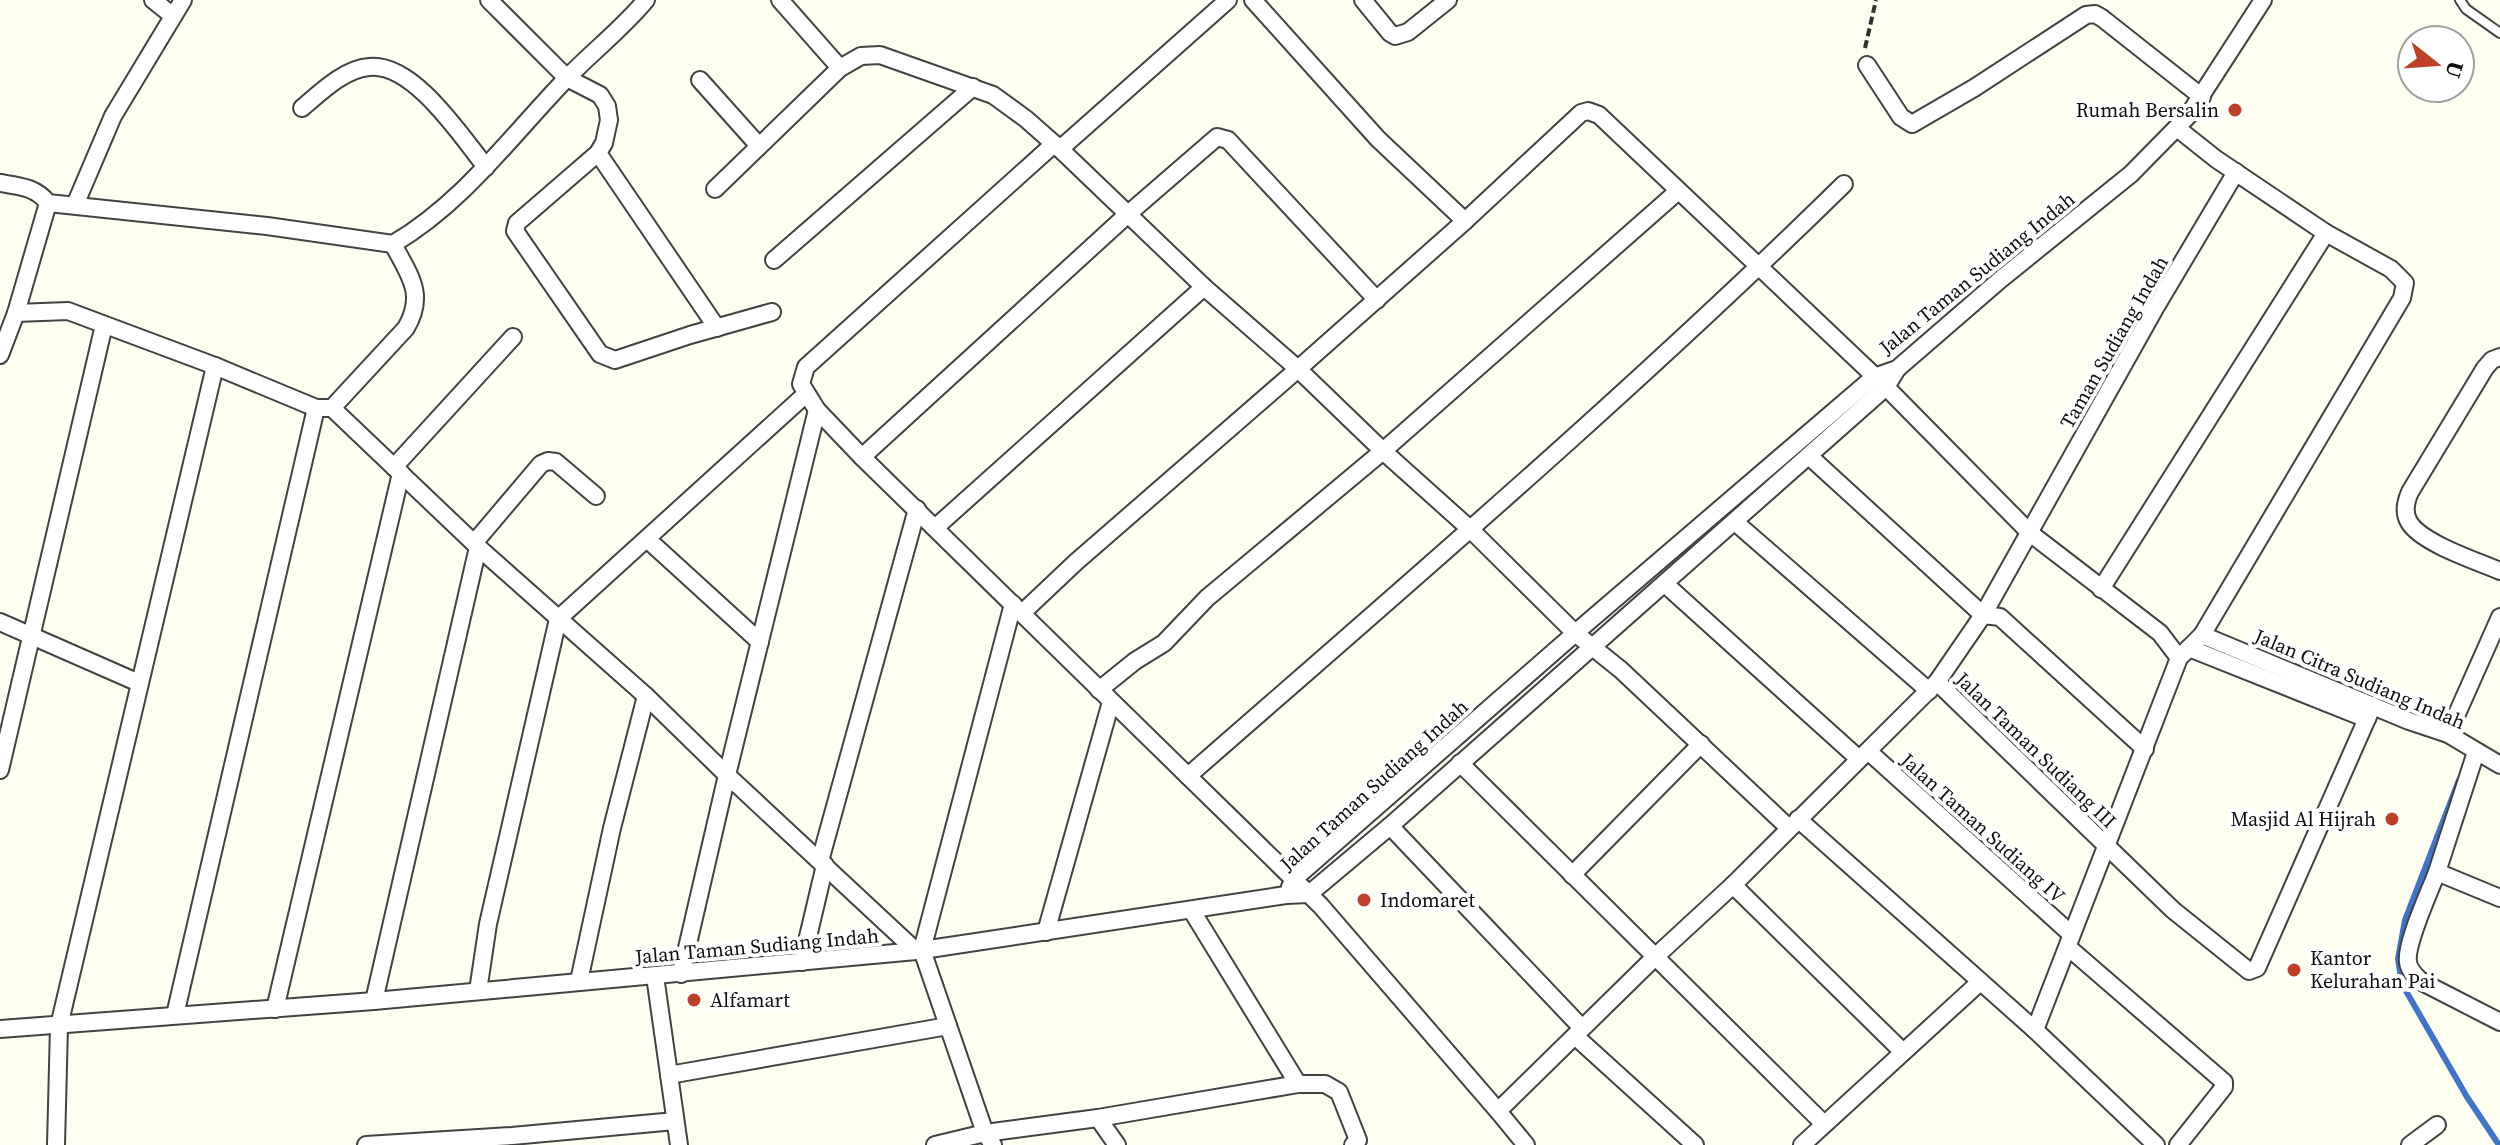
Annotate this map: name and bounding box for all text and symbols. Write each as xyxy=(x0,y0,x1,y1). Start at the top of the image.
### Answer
north arrow xyxy=(2396,24,2476,104)
text: U xyxy=(2438,58,2472,82)
place label: Rumah Bersalin xyxy=(2076,96,2219,124)
marker: Rumah Bersalin xyxy=(2226,101,2244,119)
street label: Jalan Taman Sudiang Indah xyxy=(1872,185,2081,361)
street label: Taman Sudiang Indah xyxy=(2053,251,2175,433)
street label: Jalan Citra Sudiang Indah xyxy=(2249,621,2470,736)
street label: Jalan Taman Sudiang III xyxy=(1949,665,2123,834)
street label: Jalan Taman Sudiang Indah xyxy=(1273,693,1474,878)
street label: Jalan Taman Sudiang IV xyxy=(1894,746,2072,910)
place label: Masjid Al Hijrah xyxy=(2230,805,2376,833)
marker: Masjid Al Hijrah xyxy=(2383,810,2401,828)
place label: Indomaret xyxy=(1380,886,1475,914)
marker: Indomaret xyxy=(1355,891,1373,909)
street label: Jalan Taman Sudiang Indah xyxy=(633,921,880,971)
place label: Kantor Kelurahan Pai xyxy=(2310,944,2436,995)
marker: Kantor Kelurahan Pai xyxy=(2285,961,2303,979)
place label: Alfamart xyxy=(710,986,790,1014)
marker: Alfamart xyxy=(685,991,703,1009)

